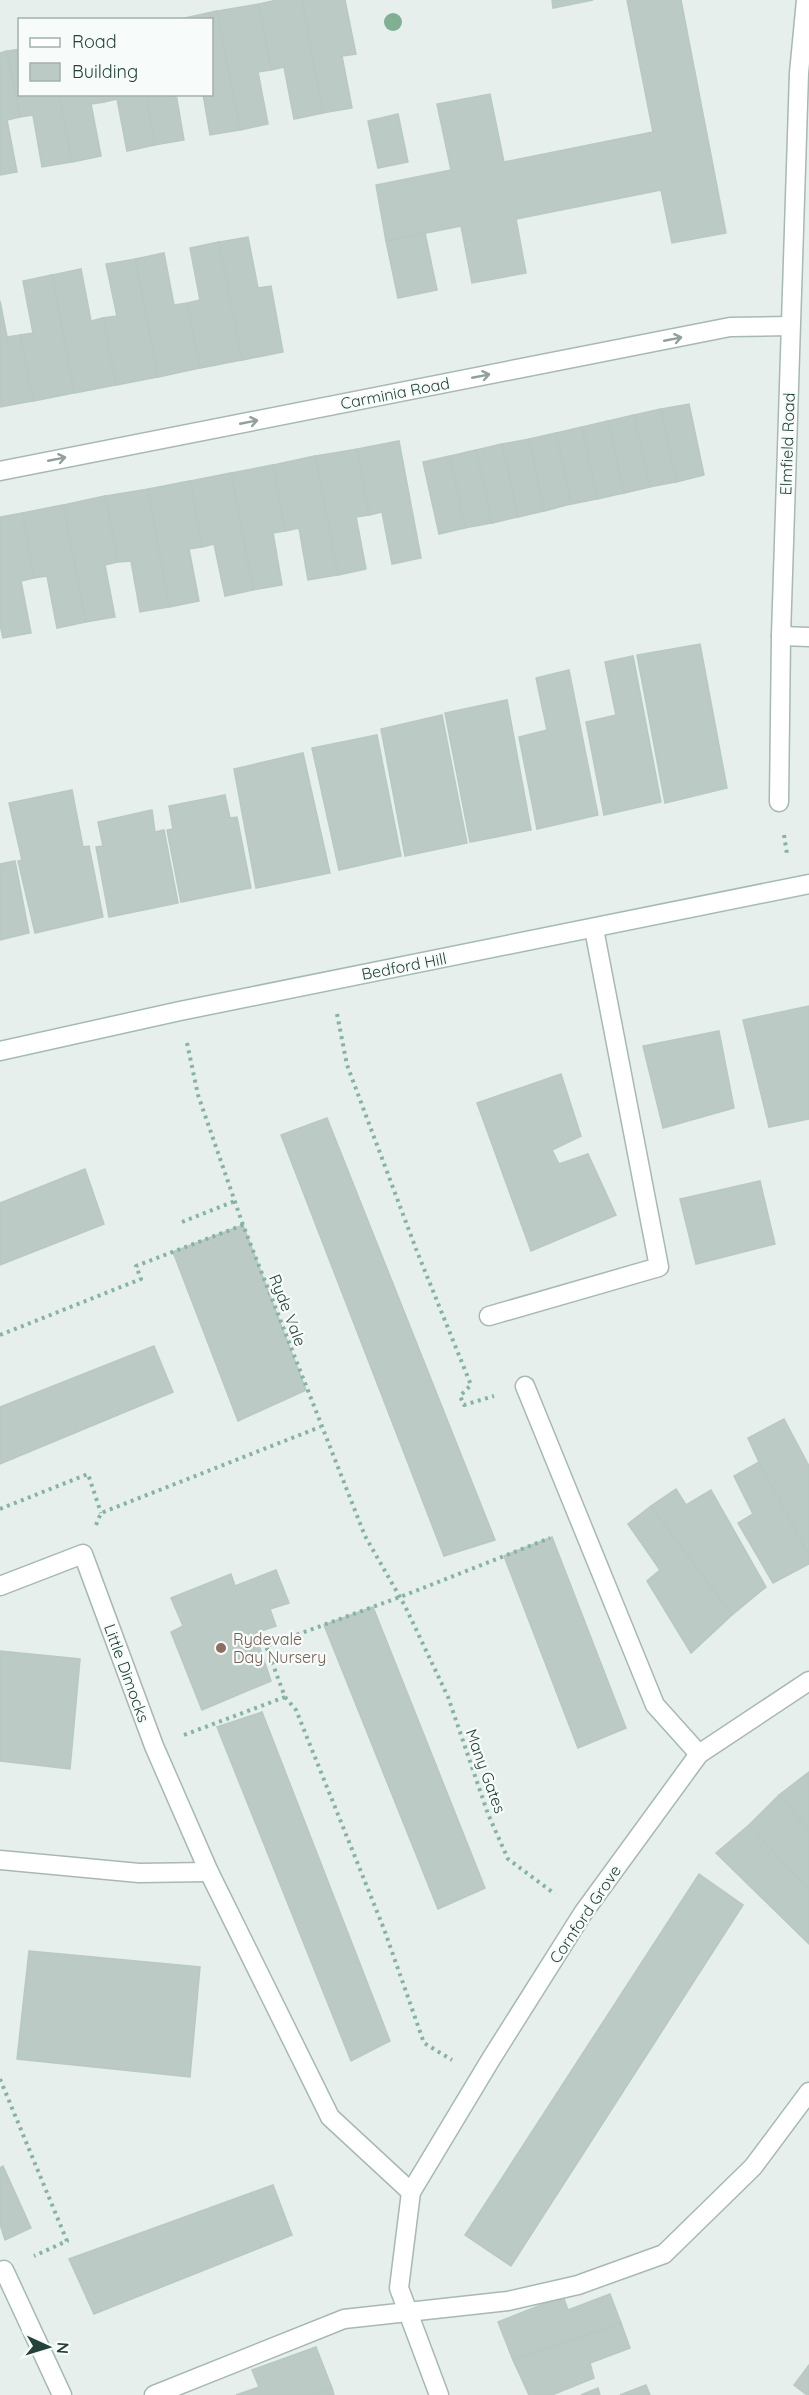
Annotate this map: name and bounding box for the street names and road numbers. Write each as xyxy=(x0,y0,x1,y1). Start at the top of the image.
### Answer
street label: Carminia Road xyxy=(339,373,451,413)
street label: Elmfield Road xyxy=(775,392,799,496)
street label: Bedford Hill xyxy=(360,948,448,984)
street label: Ryde Vale xyxy=(265,1271,311,1349)
street label: Little Dimocks xyxy=(100,1621,154,1725)
street label: Many Gates xyxy=(461,1726,511,1816)
street label: Cornford Grove xyxy=(545,1861,625,1967)

